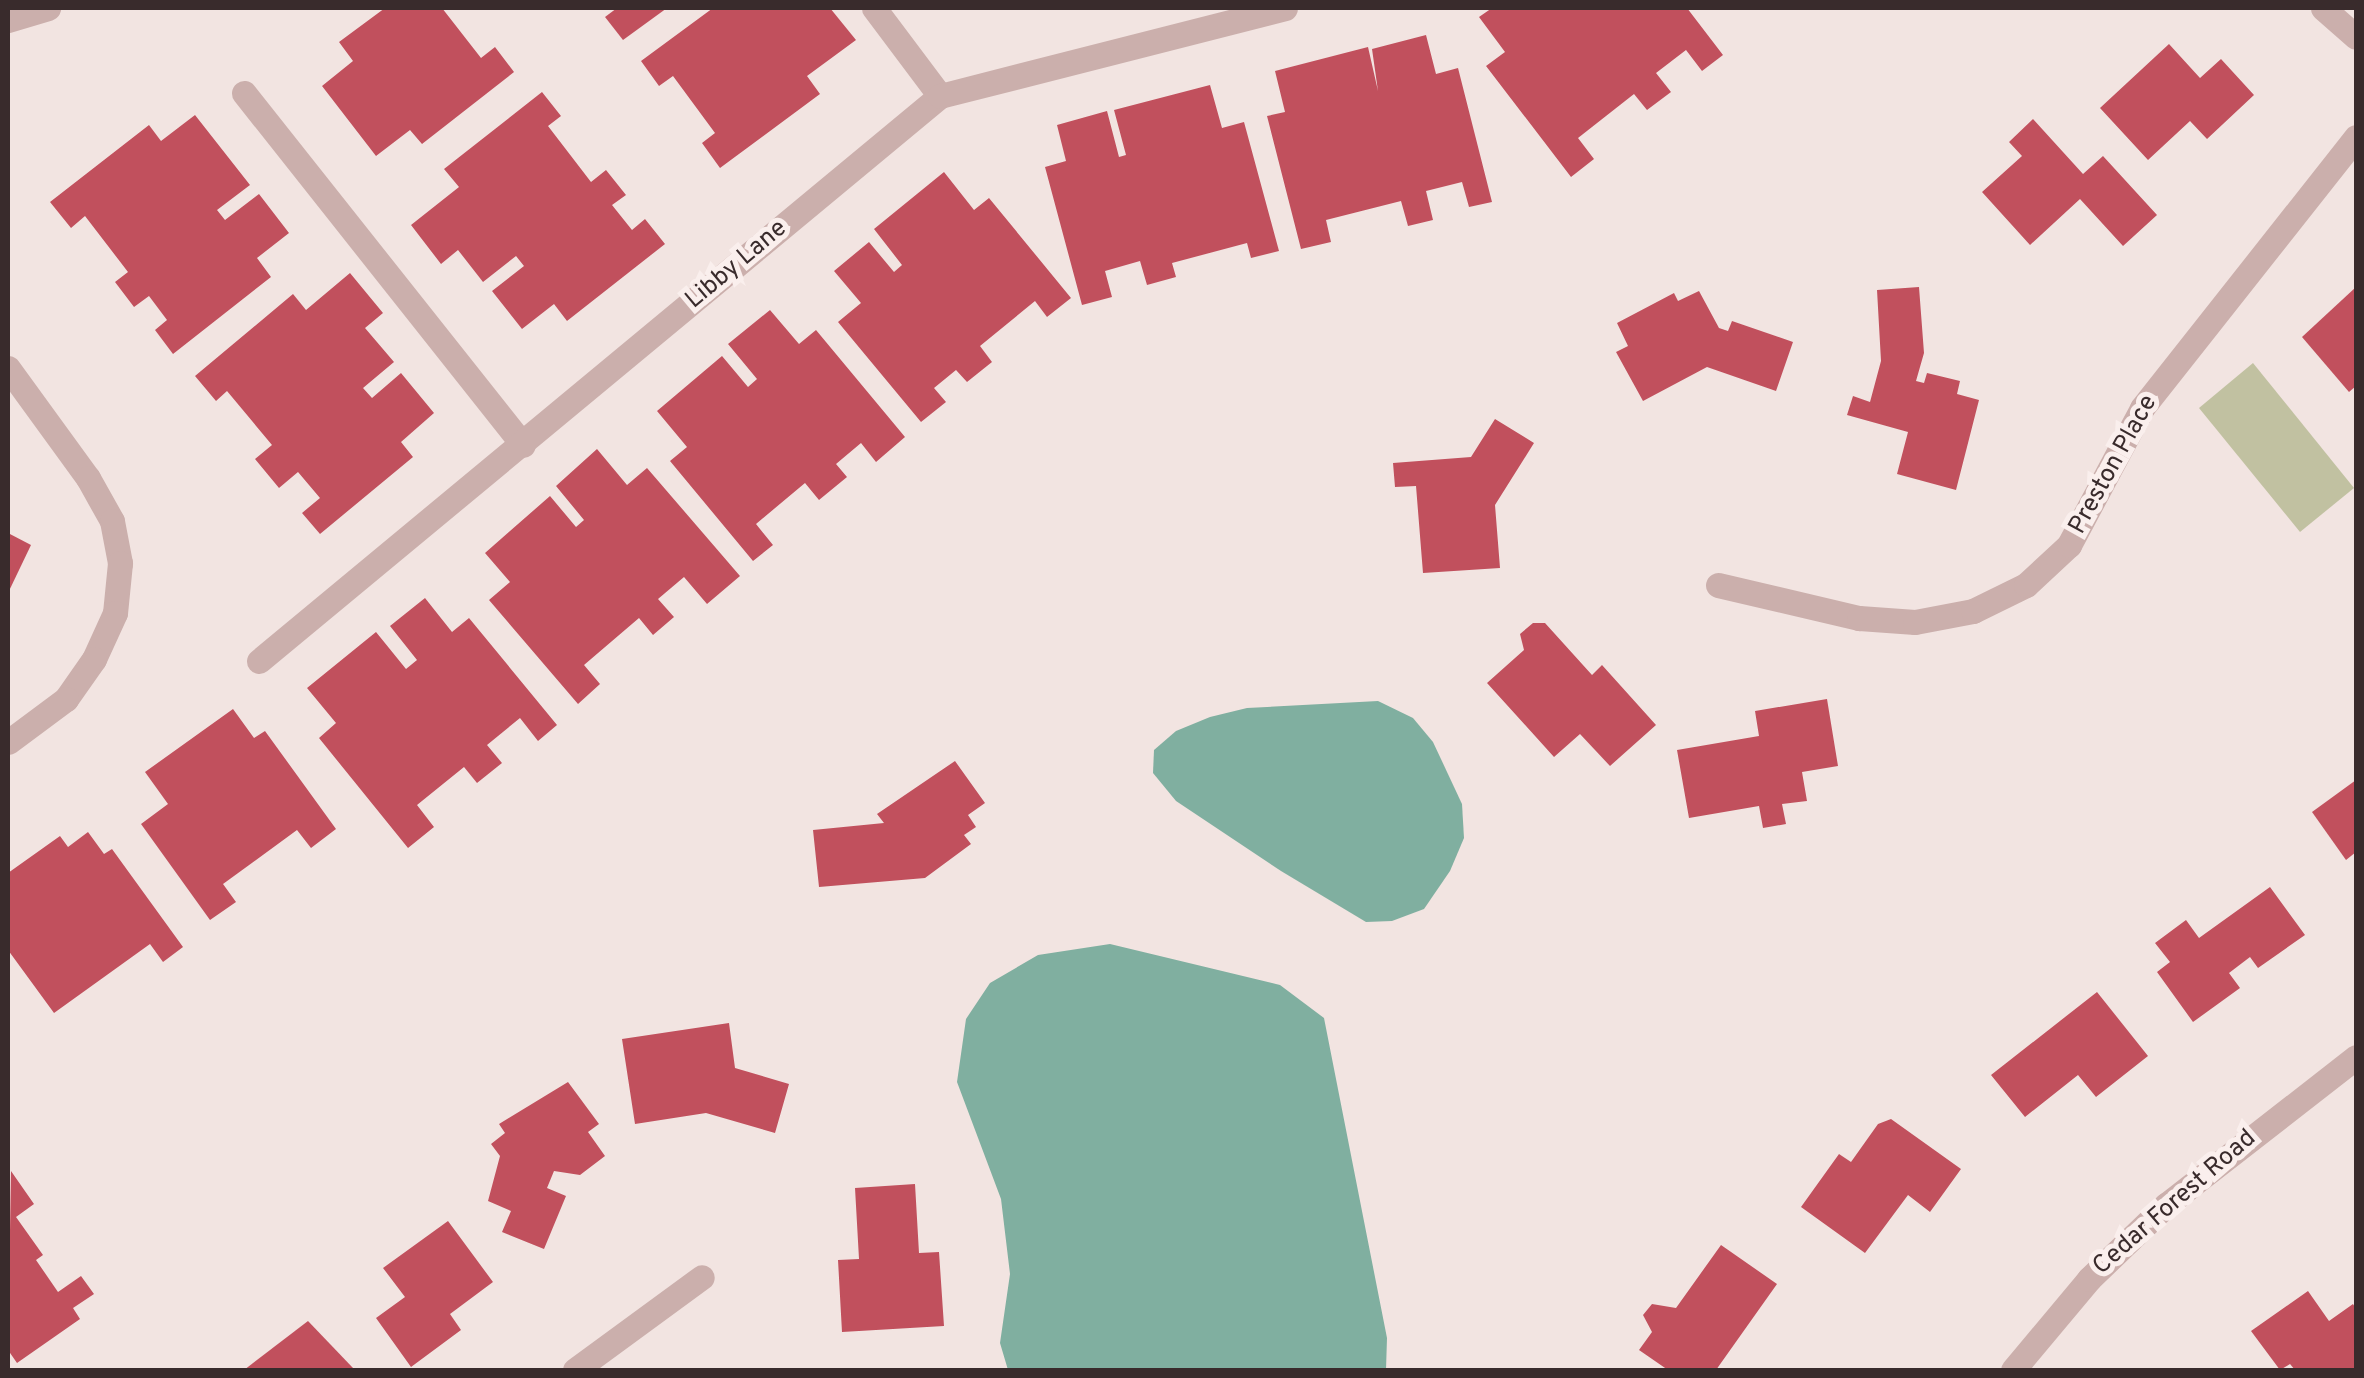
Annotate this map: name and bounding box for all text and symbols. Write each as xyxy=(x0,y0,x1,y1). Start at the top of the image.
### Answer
street label: Libby Lane xyxy=(680,214,794,316)
street label: Preston Place xyxy=(2063,390,2165,540)
street label: Cedar Forest Road xyxy=(2087,1124,2263,1282)

